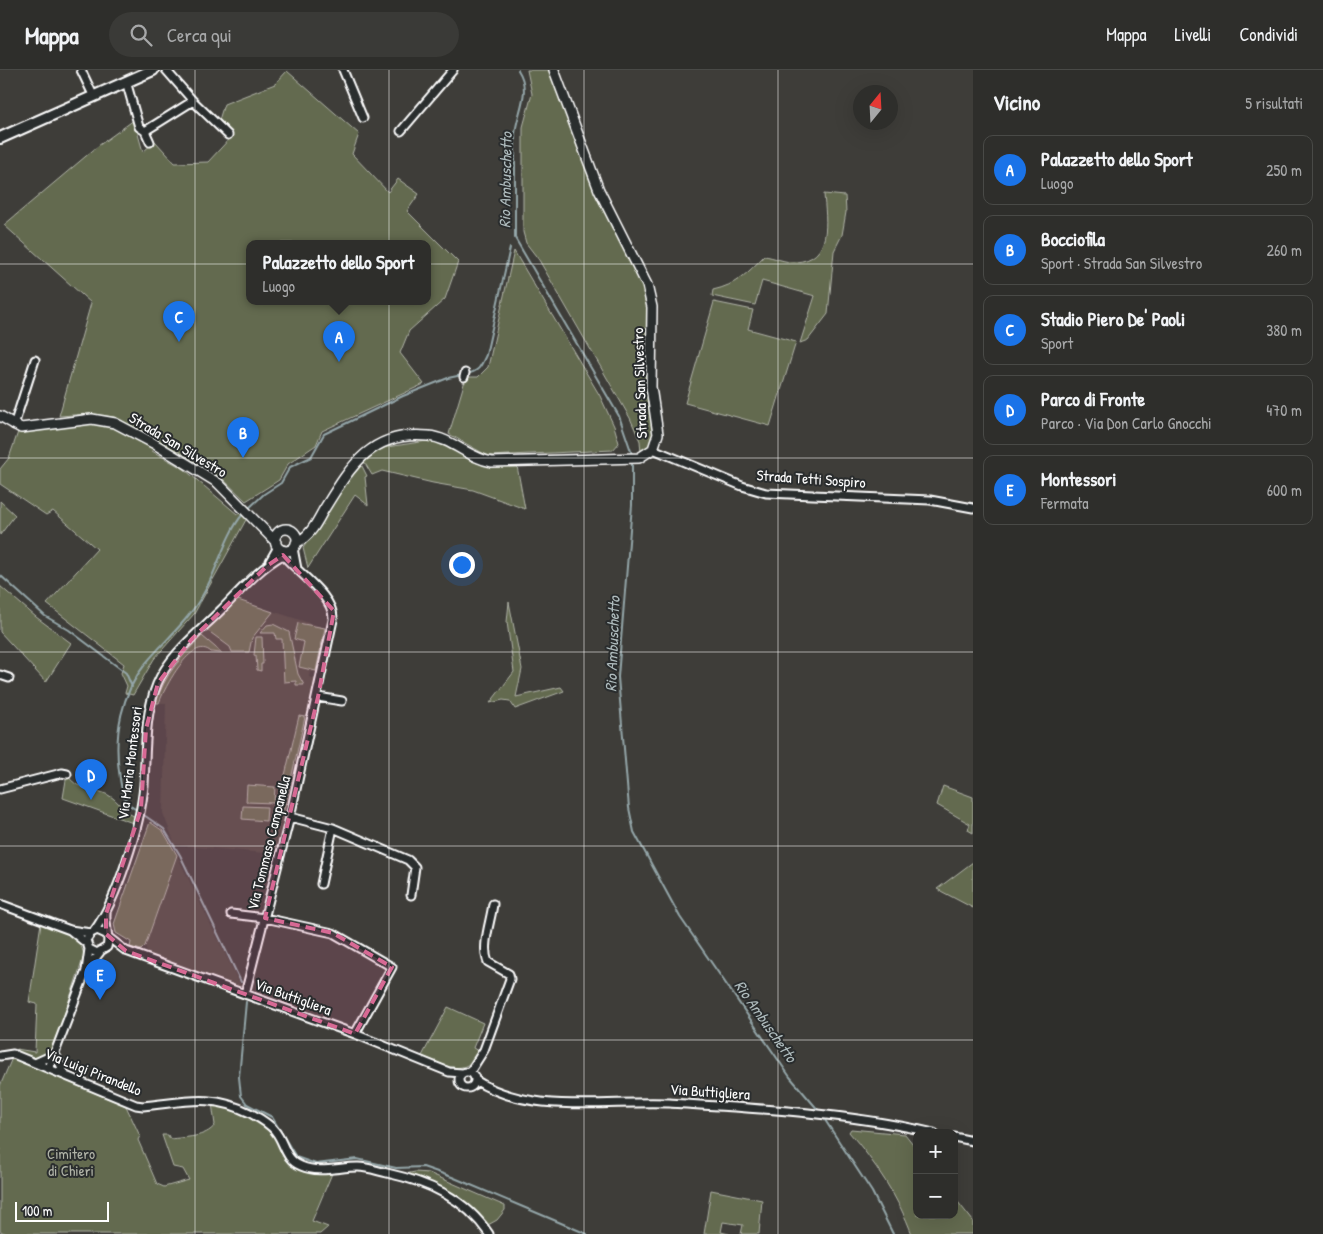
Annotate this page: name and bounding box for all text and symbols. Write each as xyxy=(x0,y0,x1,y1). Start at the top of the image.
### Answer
search box xyxy=(109,12,459,57)
text: Mappa xyxy=(25,19,79,51)
icon: search xyxy=(127,21,155,49)
text: Cerca qui xyxy=(167,22,232,48)
text: Mappa xyxy=(1106,22,1147,47)
text: Livelli xyxy=(1175,22,1211,47)
text: Condividi xyxy=(1239,22,1298,47)
north arrow xyxy=(853,85,898,130)
text: Vicino xyxy=(993,88,1040,117)
text: 5 risultati xyxy=(1245,92,1303,114)
water label: Rio Ambuschetto xyxy=(493,130,517,228)
text: Palazzetto dello Sport xyxy=(1041,146,1193,172)
text: A xyxy=(1006,159,1014,181)
text: 250 m xyxy=(1266,159,1302,181)
text: Luogo xyxy=(1041,172,1073,194)
text: Bocciofila xyxy=(1041,226,1105,252)
text: B xyxy=(1006,239,1014,261)
text: 260 m xyxy=(1266,239,1302,261)
popup xyxy=(246,240,431,305)
text: Palazzetto dello Sport xyxy=(263,249,414,275)
text: Sport · Strada San Silvestro xyxy=(1041,252,1202,274)
text: Luogo xyxy=(263,275,295,297)
pin: C xyxy=(163,301,195,342)
text: Stadio Piero De' Paoli xyxy=(1041,306,1185,332)
text: C xyxy=(1006,319,1014,341)
text: 380 m xyxy=(1266,319,1302,341)
pin: A xyxy=(323,321,355,362)
street label: Strada San Silvestro xyxy=(627,327,652,439)
text: Sport xyxy=(1041,332,1073,354)
text: Parco di Fronte xyxy=(1041,386,1145,412)
text: D xyxy=(1006,399,1014,421)
text: 470 m xyxy=(1266,399,1302,421)
street label: Strada San Silvestro xyxy=(125,407,231,482)
text: Parco · Via Don Carlo Gnocchi xyxy=(1041,412,1212,434)
pin: B xyxy=(227,417,259,458)
street label: Strada Tetti Sospiro xyxy=(756,464,866,493)
text: Montessori xyxy=(1041,466,1117,492)
text: E xyxy=(1006,479,1014,501)
text: 600 m xyxy=(1267,479,1302,501)
text: Fermata xyxy=(1041,492,1088,514)
your location xyxy=(449,552,475,578)
water label: Rio Ambuschetto xyxy=(599,594,625,692)
street label: Via Maria Montessori xyxy=(112,705,147,821)
pin: D xyxy=(75,759,107,800)
street label: Via Tommaso Campanella xyxy=(242,774,295,912)
pin: E xyxy=(84,959,116,1000)
street label: Via Buttigliera xyxy=(252,973,334,1020)
water label: Rio Ambuschetto xyxy=(730,976,803,1068)
street label: Via Luigi Pirandello xyxy=(42,1043,145,1101)
street label: Via Buttigliera xyxy=(669,1078,751,1105)
map controls xyxy=(913,1129,958,1219)
button: + xyxy=(913,1129,958,1174)
park label: Cimitero di Chieri xyxy=(47,1143,95,1181)
button: − xyxy=(913,1174,958,1219)
scale bar xyxy=(15,1199,109,1222)
text: 100 m xyxy=(22,1201,52,1220)

